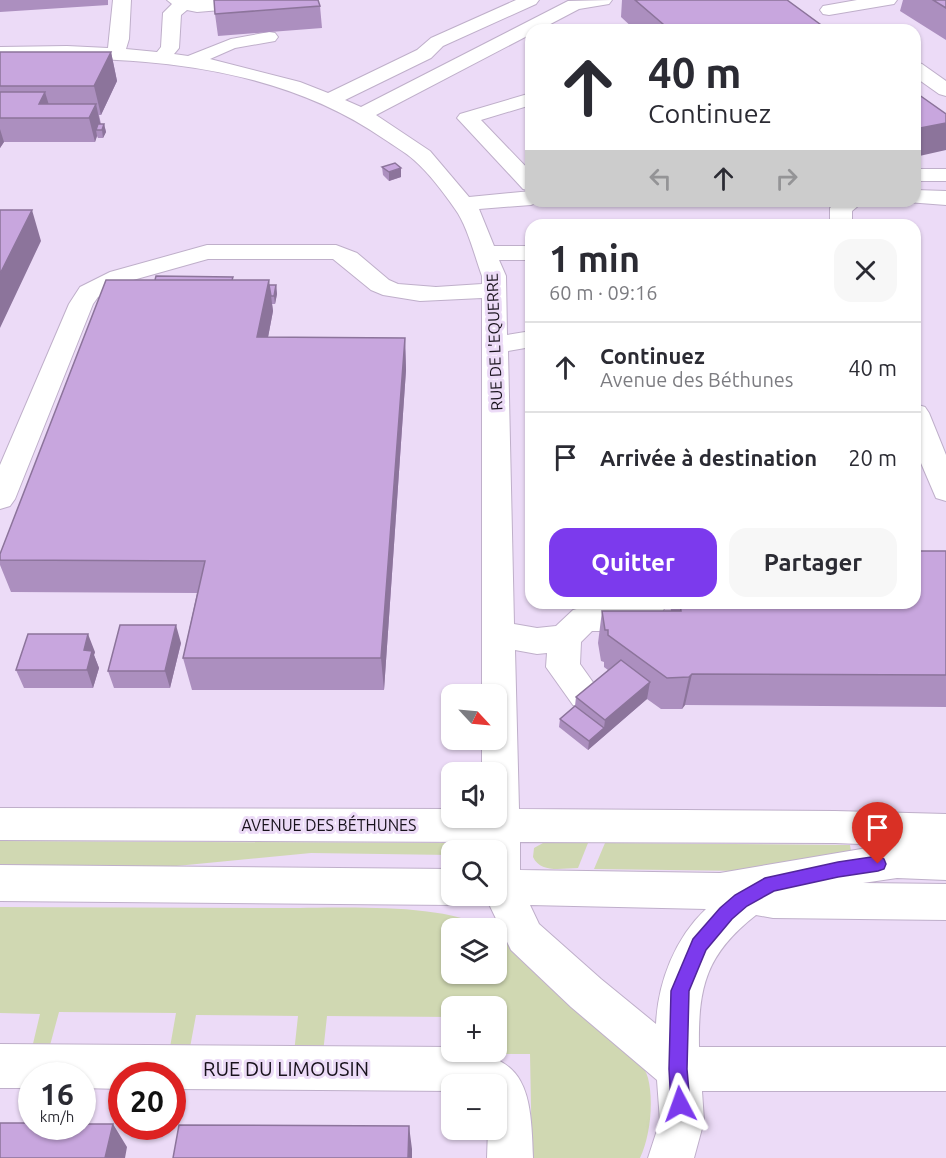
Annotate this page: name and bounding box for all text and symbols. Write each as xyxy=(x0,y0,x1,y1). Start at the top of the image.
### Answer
icon: ahead xyxy=(549,48,627,126)
text: 40 m xyxy=(648,49,742,96)
text: Continuez xyxy=(648,98,771,128)
icon: left xyxy=(644,162,677,195)
icon: ahead xyxy=(707,162,740,195)
icon: right xyxy=(770,162,803,195)
text: 1 min xyxy=(549,238,640,279)
button: close xyxy=(834,239,897,302)
street label: RUE DE L'EQUERRE xyxy=(483,273,505,411)
text: 60 m · 09:16 xyxy=(549,281,658,304)
text: Continuez xyxy=(600,343,705,368)
icon: ahead xyxy=(549,351,582,384)
text: 40 m xyxy=(848,355,897,380)
text: Avenue des Béthunes xyxy=(600,368,794,391)
icon: arrive xyxy=(549,441,582,474)
text: Arrivée à destination xyxy=(600,445,817,470)
text: 20 m xyxy=(848,445,897,470)
button: Quitter xyxy=(549,528,717,597)
button: Partager xyxy=(729,528,897,597)
north arrow xyxy=(441,684,507,750)
map controls xyxy=(441,684,507,1140)
button: sound xyxy=(441,762,507,828)
pin xyxy=(852,802,903,864)
icon: arrive xyxy=(861,811,894,844)
street label: AVENUE DES BÉTHUNES xyxy=(242,814,416,834)
button: search xyxy=(441,840,507,906)
button: layers xyxy=(441,918,507,984)
button: + xyxy=(441,996,507,1062)
street label: RUE DU LIMOUSIN xyxy=(203,1057,369,1080)
speed limit sign: 20 xyxy=(108,1062,186,1140)
position arrow xyxy=(648,1072,712,1136)
button: − xyxy=(441,1074,507,1140)
text: 16 xyxy=(40,1077,74,1111)
text: km/h xyxy=(40,1108,74,1125)

